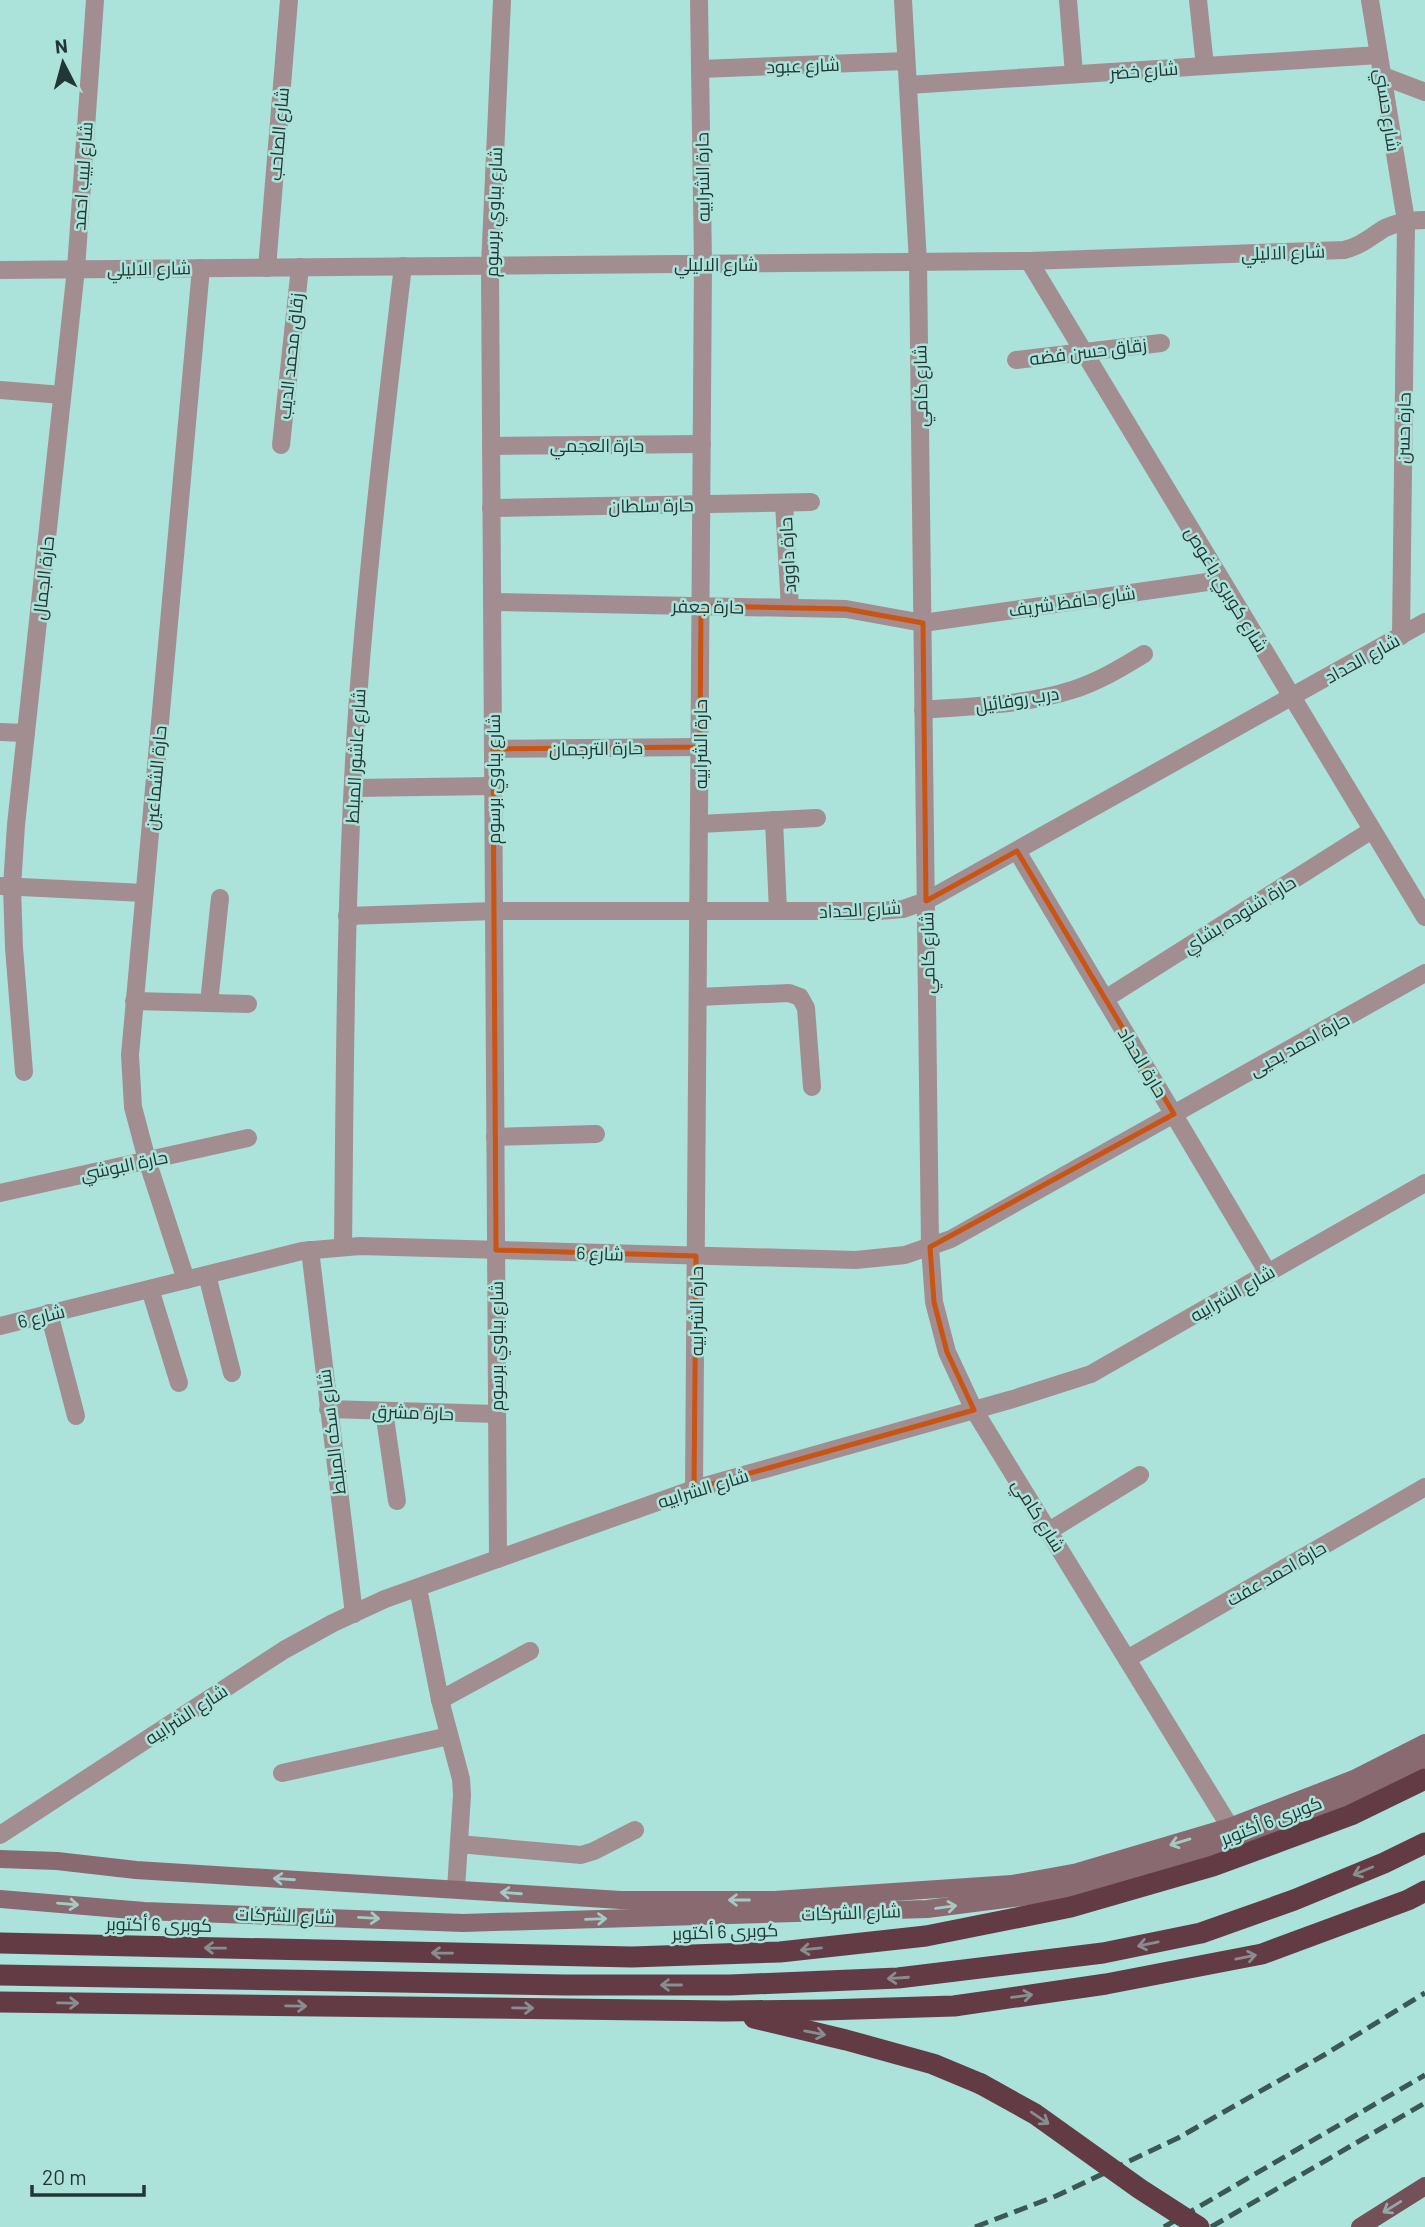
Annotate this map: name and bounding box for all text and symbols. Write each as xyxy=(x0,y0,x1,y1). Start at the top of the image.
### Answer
north arrow xyxy=(28,28,98,98)
text: N xyxy=(54,33,69,58)
street label: شارع عبود xyxy=(766,53,840,79)
street label: شارع خضر xyxy=(1108,57,1179,85)
street label: شارع حسني xyxy=(1367,67,1405,154)
street label: شارع الصاحب xyxy=(263,86,295,182)
street label: شارع لبيب احمد xyxy=(67,121,99,231)
street label: حارة الشرابيه xyxy=(690,132,715,222)
street label: شارع بباوي برسوم xyxy=(480,147,510,278)
street label: شارع الاليلي xyxy=(1241,240,1326,268)
street label: شارع الاليلي xyxy=(674,253,758,279)
street label: شارع الاليلي xyxy=(107,256,191,284)
street label: زقاق محمد الديب xyxy=(272,292,310,420)
street label: زقاق حسن فضه xyxy=(1028,333,1148,371)
street label: شارع كامي xyxy=(908,344,936,427)
street label: حارة حسن xyxy=(1391,392,1416,464)
street label: حارة العجمي xyxy=(550,434,644,460)
street label: حارة سلطان xyxy=(608,493,694,518)
street label: حارة داوود xyxy=(774,516,801,594)
street label: شارع كوبري باغوص xyxy=(1177,522,1273,658)
street label: حارة الجمال xyxy=(28,535,59,621)
street label: شارع حافظ شريف xyxy=(1007,581,1137,623)
street label: حارة جعفر xyxy=(671,594,744,619)
street label: شارع الحداد xyxy=(1321,628,1404,689)
street label: درب روفائيل xyxy=(973,682,1061,717)
street label: شارع عاشور المبلط xyxy=(340,688,372,824)
street label: حارة الشرابيه xyxy=(689,699,712,789)
street label: شارع بباوي برسوم xyxy=(482,714,508,844)
street label: حارة الشماعين xyxy=(139,725,172,832)
street label: حارة الترجمان xyxy=(549,736,643,761)
street label: حارة شنوده بشاي xyxy=(1178,870,1302,961)
street label: شارع الحداد xyxy=(818,896,902,924)
street label: شارع كامي xyxy=(915,911,943,994)
street label: حارة احمد يحيى xyxy=(1245,1007,1353,1081)
street label: حارة الحداد xyxy=(1113,1023,1173,1102)
street label: حارة البوشي xyxy=(78,1145,170,1188)
street label: شارع 6 xyxy=(576,1241,624,1267)
street label: شارع الشرابيه xyxy=(1186,1260,1279,1328)
street label: حارة الشرابيه xyxy=(685,1266,708,1356)
street label: شارع بباوي برسوم xyxy=(485,1281,511,1411)
street label: شارع 6 xyxy=(15,1300,67,1334)
street label: شارع سكه المبلط xyxy=(312,1368,352,1496)
street label: حارة مشرق xyxy=(372,1400,454,1426)
street label: شارع الشرابيه xyxy=(655,1464,752,1514)
street label: شارع كامي xyxy=(1004,1474,1070,1558)
street label: حارة احمد عفت xyxy=(1222,1536,1330,1611)
street label: شارع الشرابيه xyxy=(141,1679,233,1751)
street label: كوبرى 6 أكتوبر xyxy=(1216,1791,1325,1851)
one-way arrow xyxy=(1170,1836,1192,1849)
one-way arrow xyxy=(1353,1866,1374,1879)
one-way arrow xyxy=(273,1872,296,1885)
one-way arrow xyxy=(500,1886,523,1899)
one-way arrow xyxy=(727,1893,750,1907)
one-way arrow xyxy=(56,1898,79,1911)
street label: شارع الشركات xyxy=(801,1899,901,1927)
one-way arrow xyxy=(934,1901,956,1914)
street label: شارع الشركات xyxy=(235,1902,335,1930)
street label: كوبرى 6 أكتوبر xyxy=(105,1912,212,1937)
one-way arrow xyxy=(357,1912,380,1925)
one-way arrow xyxy=(584,1912,607,1926)
street label: كوبرى 6 أكتوبر xyxy=(670,1918,779,1945)
one-way arrow xyxy=(1137,1937,1160,1951)
one-way arrow xyxy=(203,1941,226,1954)
one-way arrow xyxy=(800,1942,822,1955)
one-way arrow xyxy=(431,1946,454,1959)
one-way arrow xyxy=(1234,1950,1257,1963)
one-way arrow xyxy=(887,1972,910,1985)
one-way arrow xyxy=(660,1978,683,1992)
one-way arrow xyxy=(1010,1990,1033,2003)
one-way arrow xyxy=(56,1996,79,2010)
one-way arrow xyxy=(284,1999,307,2013)
one-way arrow xyxy=(511,2002,534,2015)
one-way arrow xyxy=(803,2027,826,2041)
one-way arrow xyxy=(1030,2111,1049,2125)
scale bar xyxy=(32,2154,144,2198)
text: 20 m xyxy=(42,2164,87,2189)
one-way arrow xyxy=(1383,2200,1403,2214)

